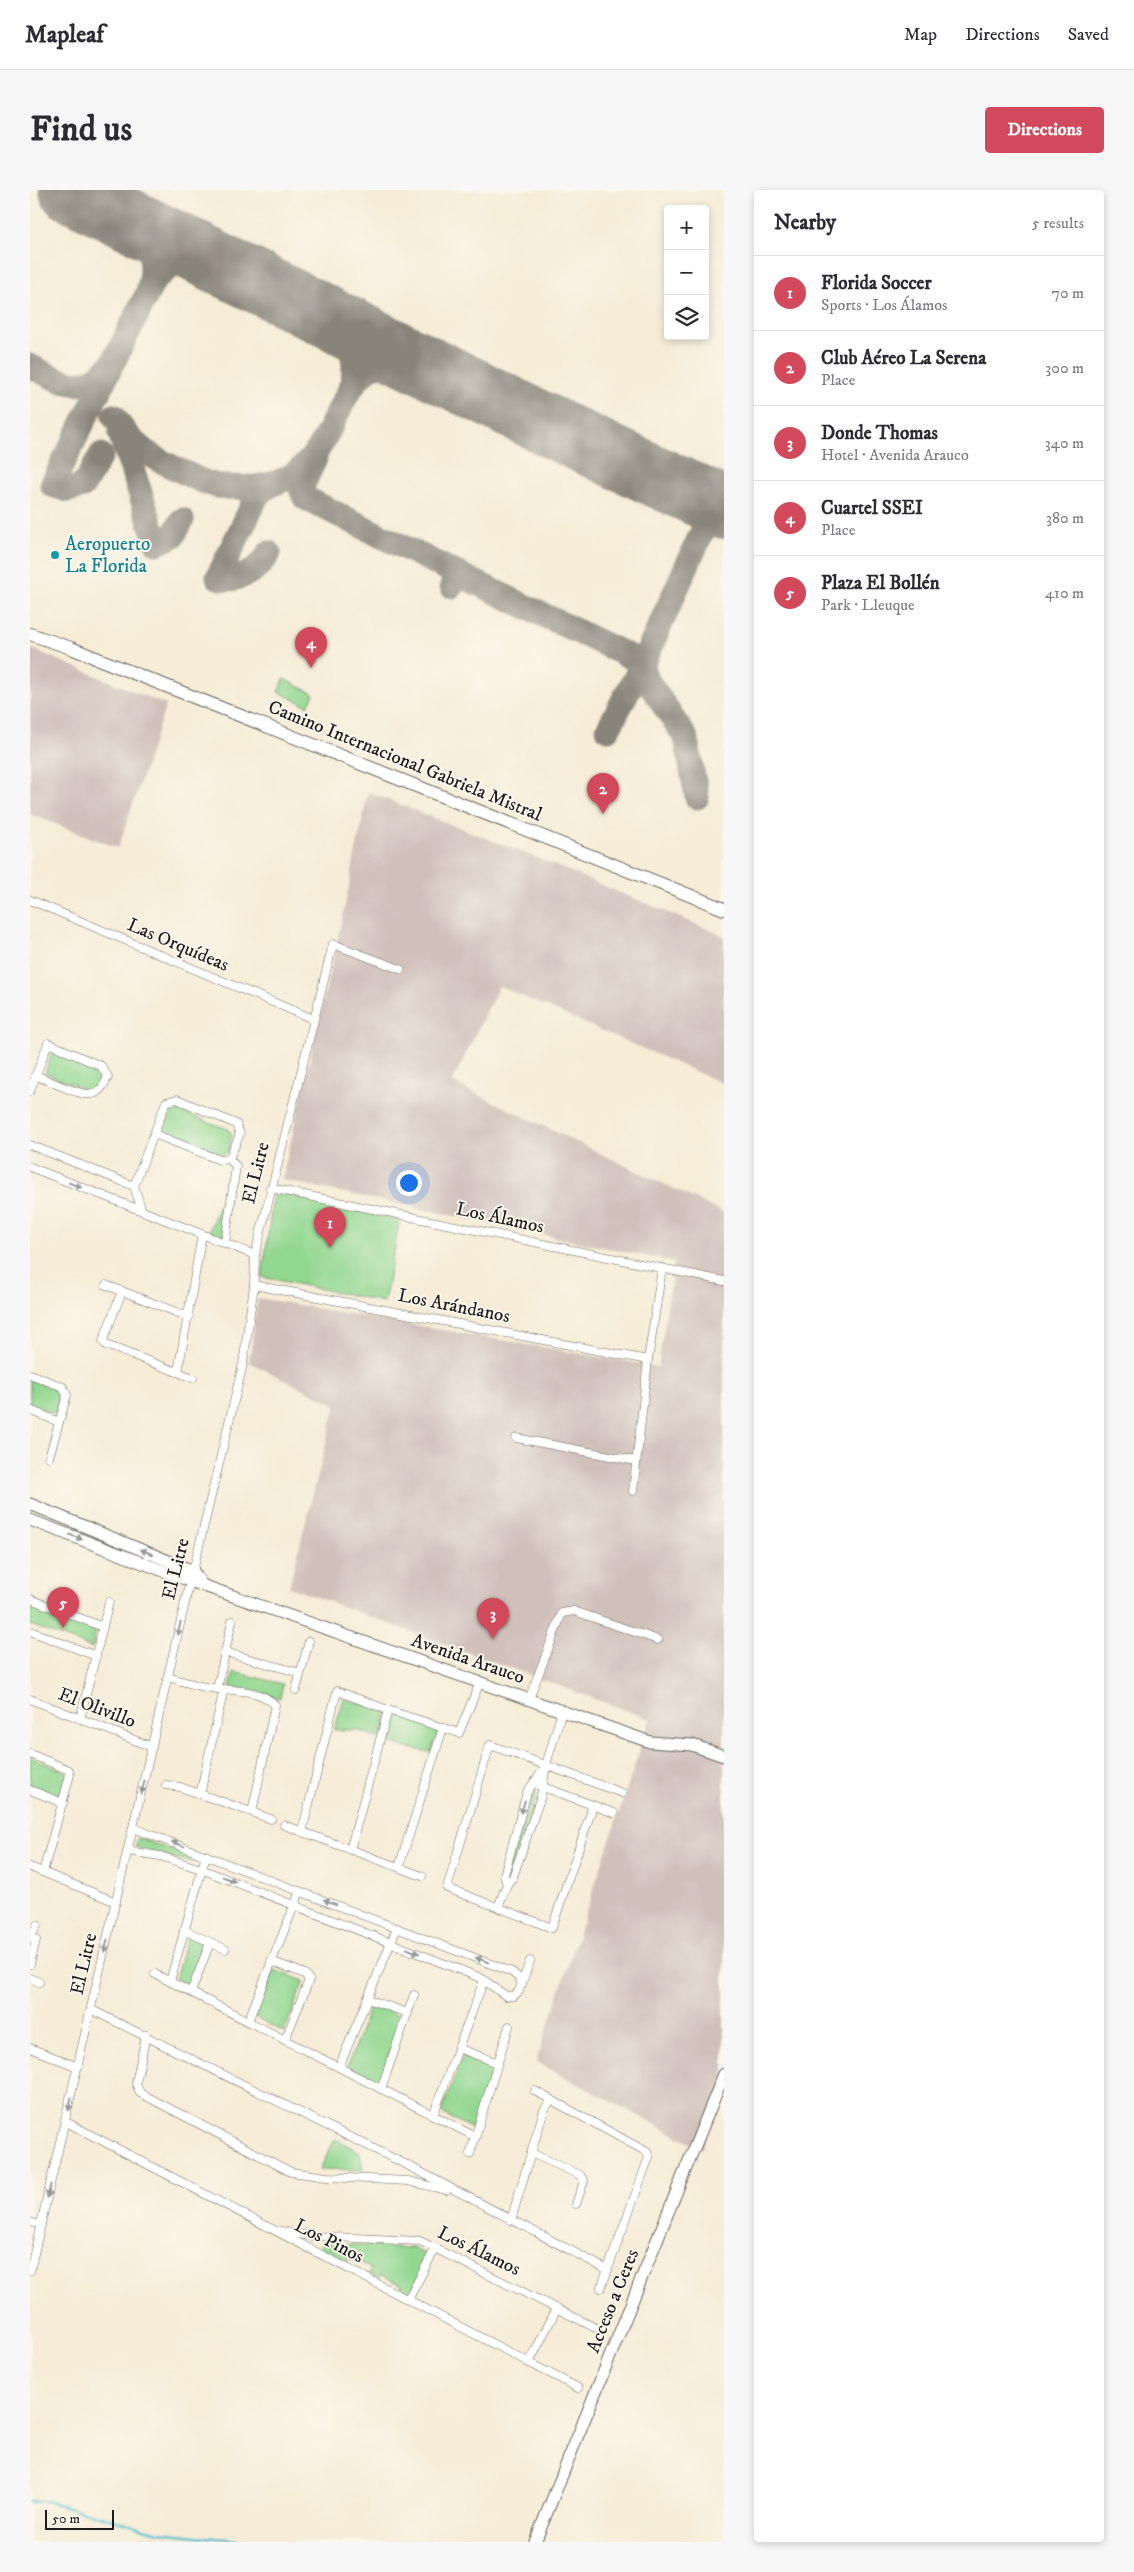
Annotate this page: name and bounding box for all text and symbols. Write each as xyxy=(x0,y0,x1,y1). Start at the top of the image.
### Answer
text: Mapleaf xyxy=(25,20,104,50)
text: Map xyxy=(904,24,937,46)
text: Directions xyxy=(965,24,1040,46)
text: Saved xyxy=(1068,24,1109,46)
button: Directions xyxy=(985,107,1104,153)
text: Find us xyxy=(30,108,132,152)
map controls xyxy=(664,205,709,340)
button: + xyxy=(664,205,709,250)
text: Nearby xyxy=(774,210,836,236)
text: 5 results xyxy=(1032,213,1084,233)
button: − xyxy=(664,250,709,295)
text: Florida Soccer xyxy=(821,272,932,295)
text: 1 xyxy=(787,283,793,303)
text: 70 m xyxy=(1052,283,1084,303)
button: layers xyxy=(664,295,709,340)
text: Sports · Los Álamos xyxy=(821,295,947,315)
text: Club Aéreo La Serena xyxy=(821,347,986,370)
text: 2 xyxy=(786,358,794,378)
text: 300 m xyxy=(1045,358,1084,378)
text: Place xyxy=(821,370,855,390)
text: Donde Thomas xyxy=(821,422,938,445)
text: 3 xyxy=(787,433,793,453)
text: 340 m xyxy=(1045,433,1084,453)
text: Hotel · Avenida Arauco xyxy=(821,445,969,465)
text: Cuartel SSEI xyxy=(821,497,923,520)
text: 4 xyxy=(785,508,795,528)
text: 380 m xyxy=(1046,508,1084,528)
text: Place xyxy=(821,520,855,540)
place label: Aeropuerto La Florida xyxy=(65,533,150,578)
marker: Aeropuerto La Florida xyxy=(49,549,61,561)
text: Plaza El Bollén xyxy=(821,572,940,595)
text: 5 xyxy=(786,583,794,603)
text: 410 m xyxy=(1045,583,1084,603)
text: Park · Lleuque xyxy=(821,595,915,615)
pin: 4 xyxy=(295,627,327,668)
street label: Camino Internacional Gabriela Mistral xyxy=(265,695,546,827)
pin: 2 xyxy=(587,773,619,814)
street label: Las Orquídeas xyxy=(123,913,232,978)
street label: El Litre xyxy=(237,1140,275,1206)
your location xyxy=(396,1170,422,1196)
one-way arrow xyxy=(68,1182,83,1189)
street label: Los Álamos xyxy=(454,1196,546,1239)
pin: 1 xyxy=(314,1207,346,1248)
street label: Los Arándanos xyxy=(396,1284,512,1328)
one-way arrow xyxy=(68,1534,83,1541)
street label: El Litre xyxy=(157,1536,195,1602)
one-way arrow xyxy=(140,1548,155,1556)
pin: 5 xyxy=(47,1587,79,1628)
pin: 3 xyxy=(477,1598,509,1639)
one-way arrow xyxy=(175,1621,183,1636)
street label: Avenida Arauco xyxy=(408,1629,528,1689)
street label: El Olivillo xyxy=(55,1683,139,1733)
one-way arrow xyxy=(139,1780,147,1795)
one-way arrow xyxy=(519,1800,527,1815)
one-way arrow xyxy=(170,1840,185,1848)
one-way arrow xyxy=(222,1875,237,1883)
one-way arrow xyxy=(322,1898,337,1906)
street label: El Litre xyxy=(66,1931,102,1997)
one-way arrow xyxy=(102,1938,110,1953)
one-way arrow xyxy=(406,1947,420,1955)
one-way arrow xyxy=(474,1956,489,1964)
one-way arrow xyxy=(66,2096,74,2111)
one-way arrow xyxy=(45,2183,53,2198)
street label: Los Pinos xyxy=(290,2214,368,2268)
street label: Los Álamos xyxy=(434,2219,525,2281)
street label: Acceso a Ceres xyxy=(582,2246,644,2356)
scale bar xyxy=(45,2507,114,2530)
text: 50 m xyxy=(52,2510,80,2528)

